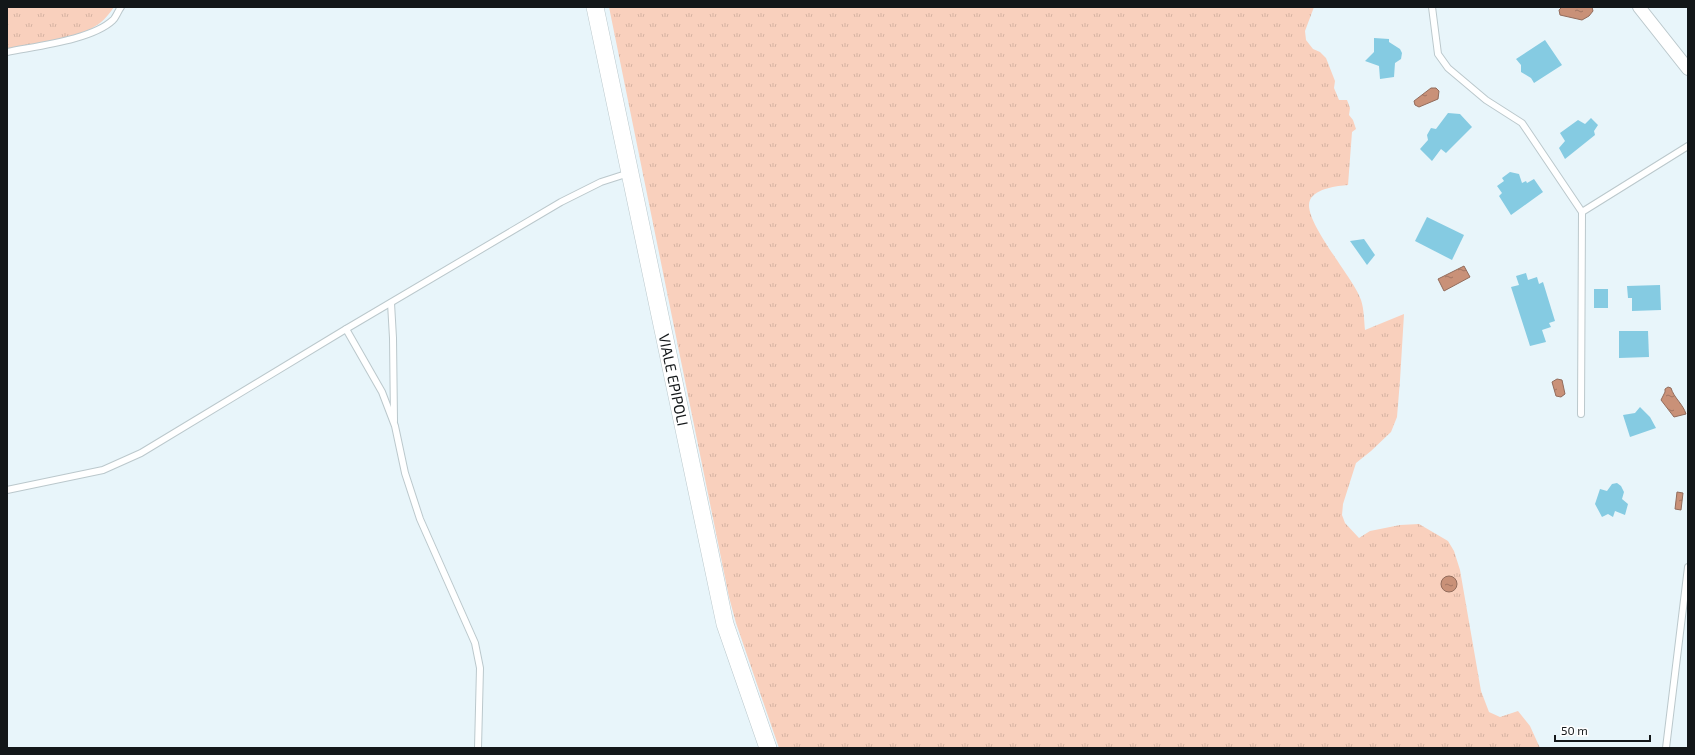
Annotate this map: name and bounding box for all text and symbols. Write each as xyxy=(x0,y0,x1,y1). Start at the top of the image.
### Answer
street label: VIALE EPIPOLI xyxy=(655,332,693,427)
scale bar xyxy=(1555,717,1650,743)
text: 50 m xyxy=(1561,723,1588,737)

